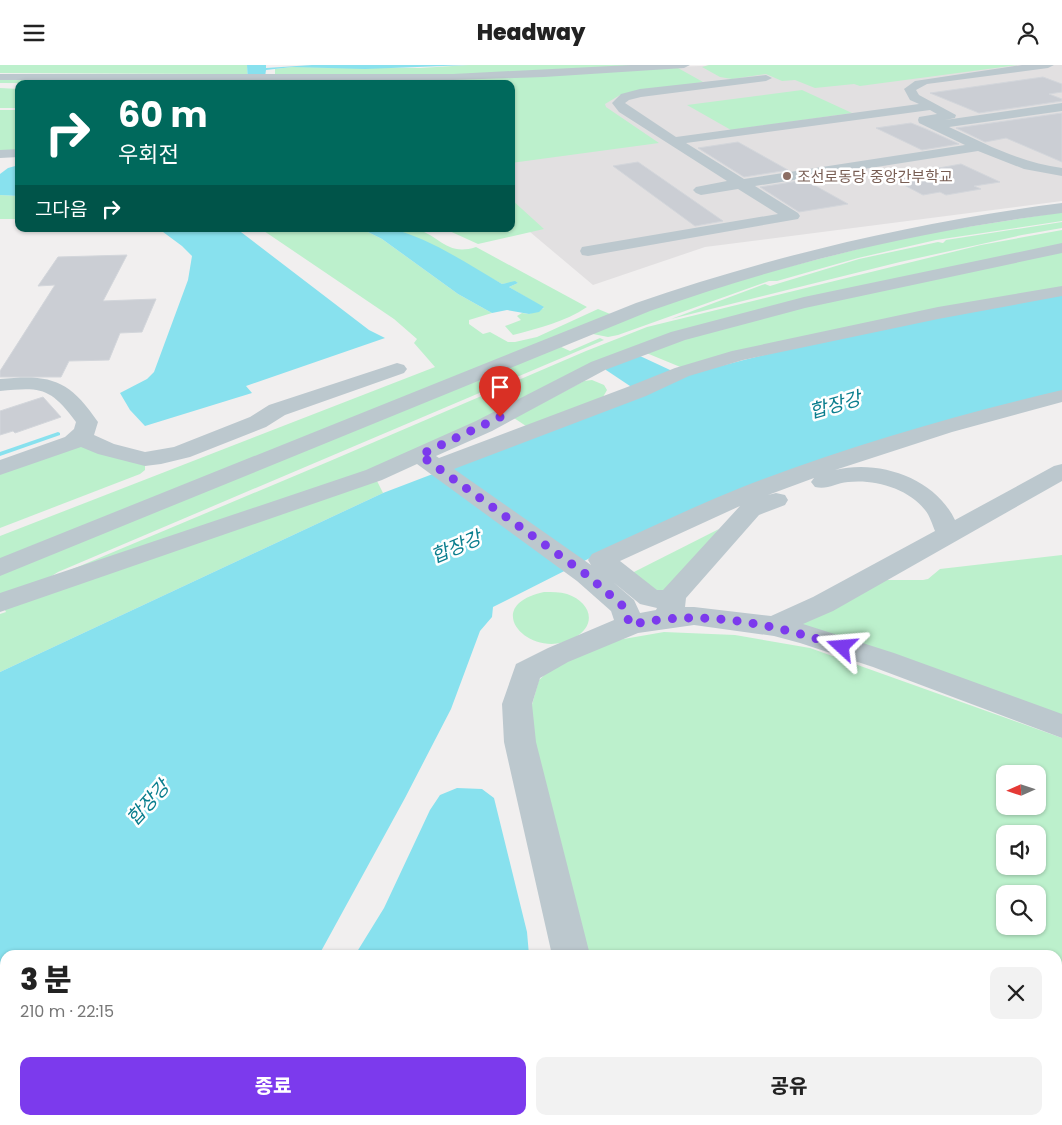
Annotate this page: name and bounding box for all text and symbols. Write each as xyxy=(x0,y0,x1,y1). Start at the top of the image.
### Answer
text: Headway xyxy=(477,17,585,48)
icon: menu xyxy=(20,19,48,47)
icon: person xyxy=(1014,19,1042,47)
text: 60 m xyxy=(118,90,208,139)
icon: right xyxy=(35,100,100,165)
text: 우회전 xyxy=(118,139,179,170)
place label: 조선로동당 중앙간부학교 xyxy=(797,166,953,187)
marker: 조선로동당 중앙간부학교 xyxy=(781,170,793,182)
icon: right xyxy=(97,195,125,223)
text: 그다음 xyxy=(35,196,87,223)
pin xyxy=(479,366,521,417)
icon: arrive xyxy=(486,373,514,401)
water label: 합장강 xyxy=(806,384,866,425)
water label: 합장강 xyxy=(427,523,488,570)
position arrow xyxy=(815,620,867,672)
north arrow xyxy=(996,765,1046,815)
map controls xyxy=(996,765,1046,935)
water label: 합장강 xyxy=(120,773,177,832)
button: sound xyxy=(996,825,1046,875)
button: search xyxy=(996,885,1046,935)
text: 3 분 xyxy=(20,958,72,1001)
button: close xyxy=(990,967,1042,1019)
text: 210 m · 22:15 xyxy=(20,1000,114,1023)
button: 종료 xyxy=(20,1057,526,1115)
button: 공유 xyxy=(536,1057,1042,1115)

